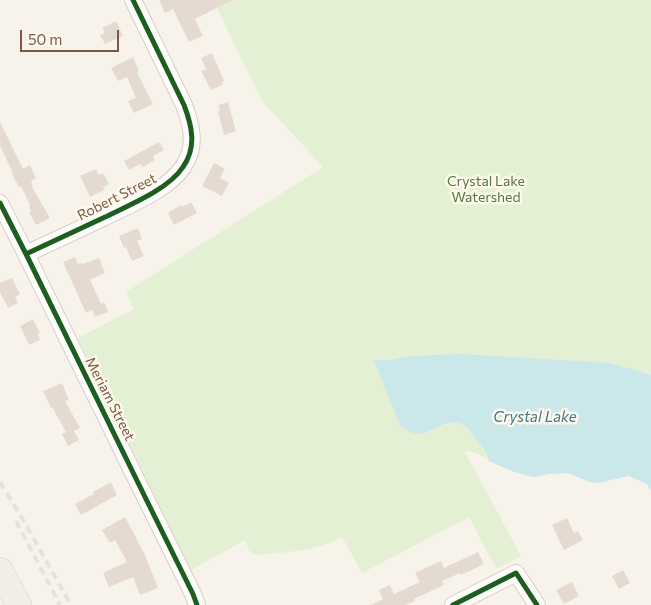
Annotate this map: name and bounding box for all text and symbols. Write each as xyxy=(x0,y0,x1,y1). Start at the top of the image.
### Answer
scale bar xyxy=(22,20,121,52)
text: 50 m xyxy=(28,30,62,48)
street label: Robert Street xyxy=(75,170,159,224)
park label: Crystal Lake Watershed xyxy=(447,173,525,206)
street label: Meriam Street xyxy=(82,354,138,444)
water label: Crystal Lake xyxy=(493,408,577,426)

